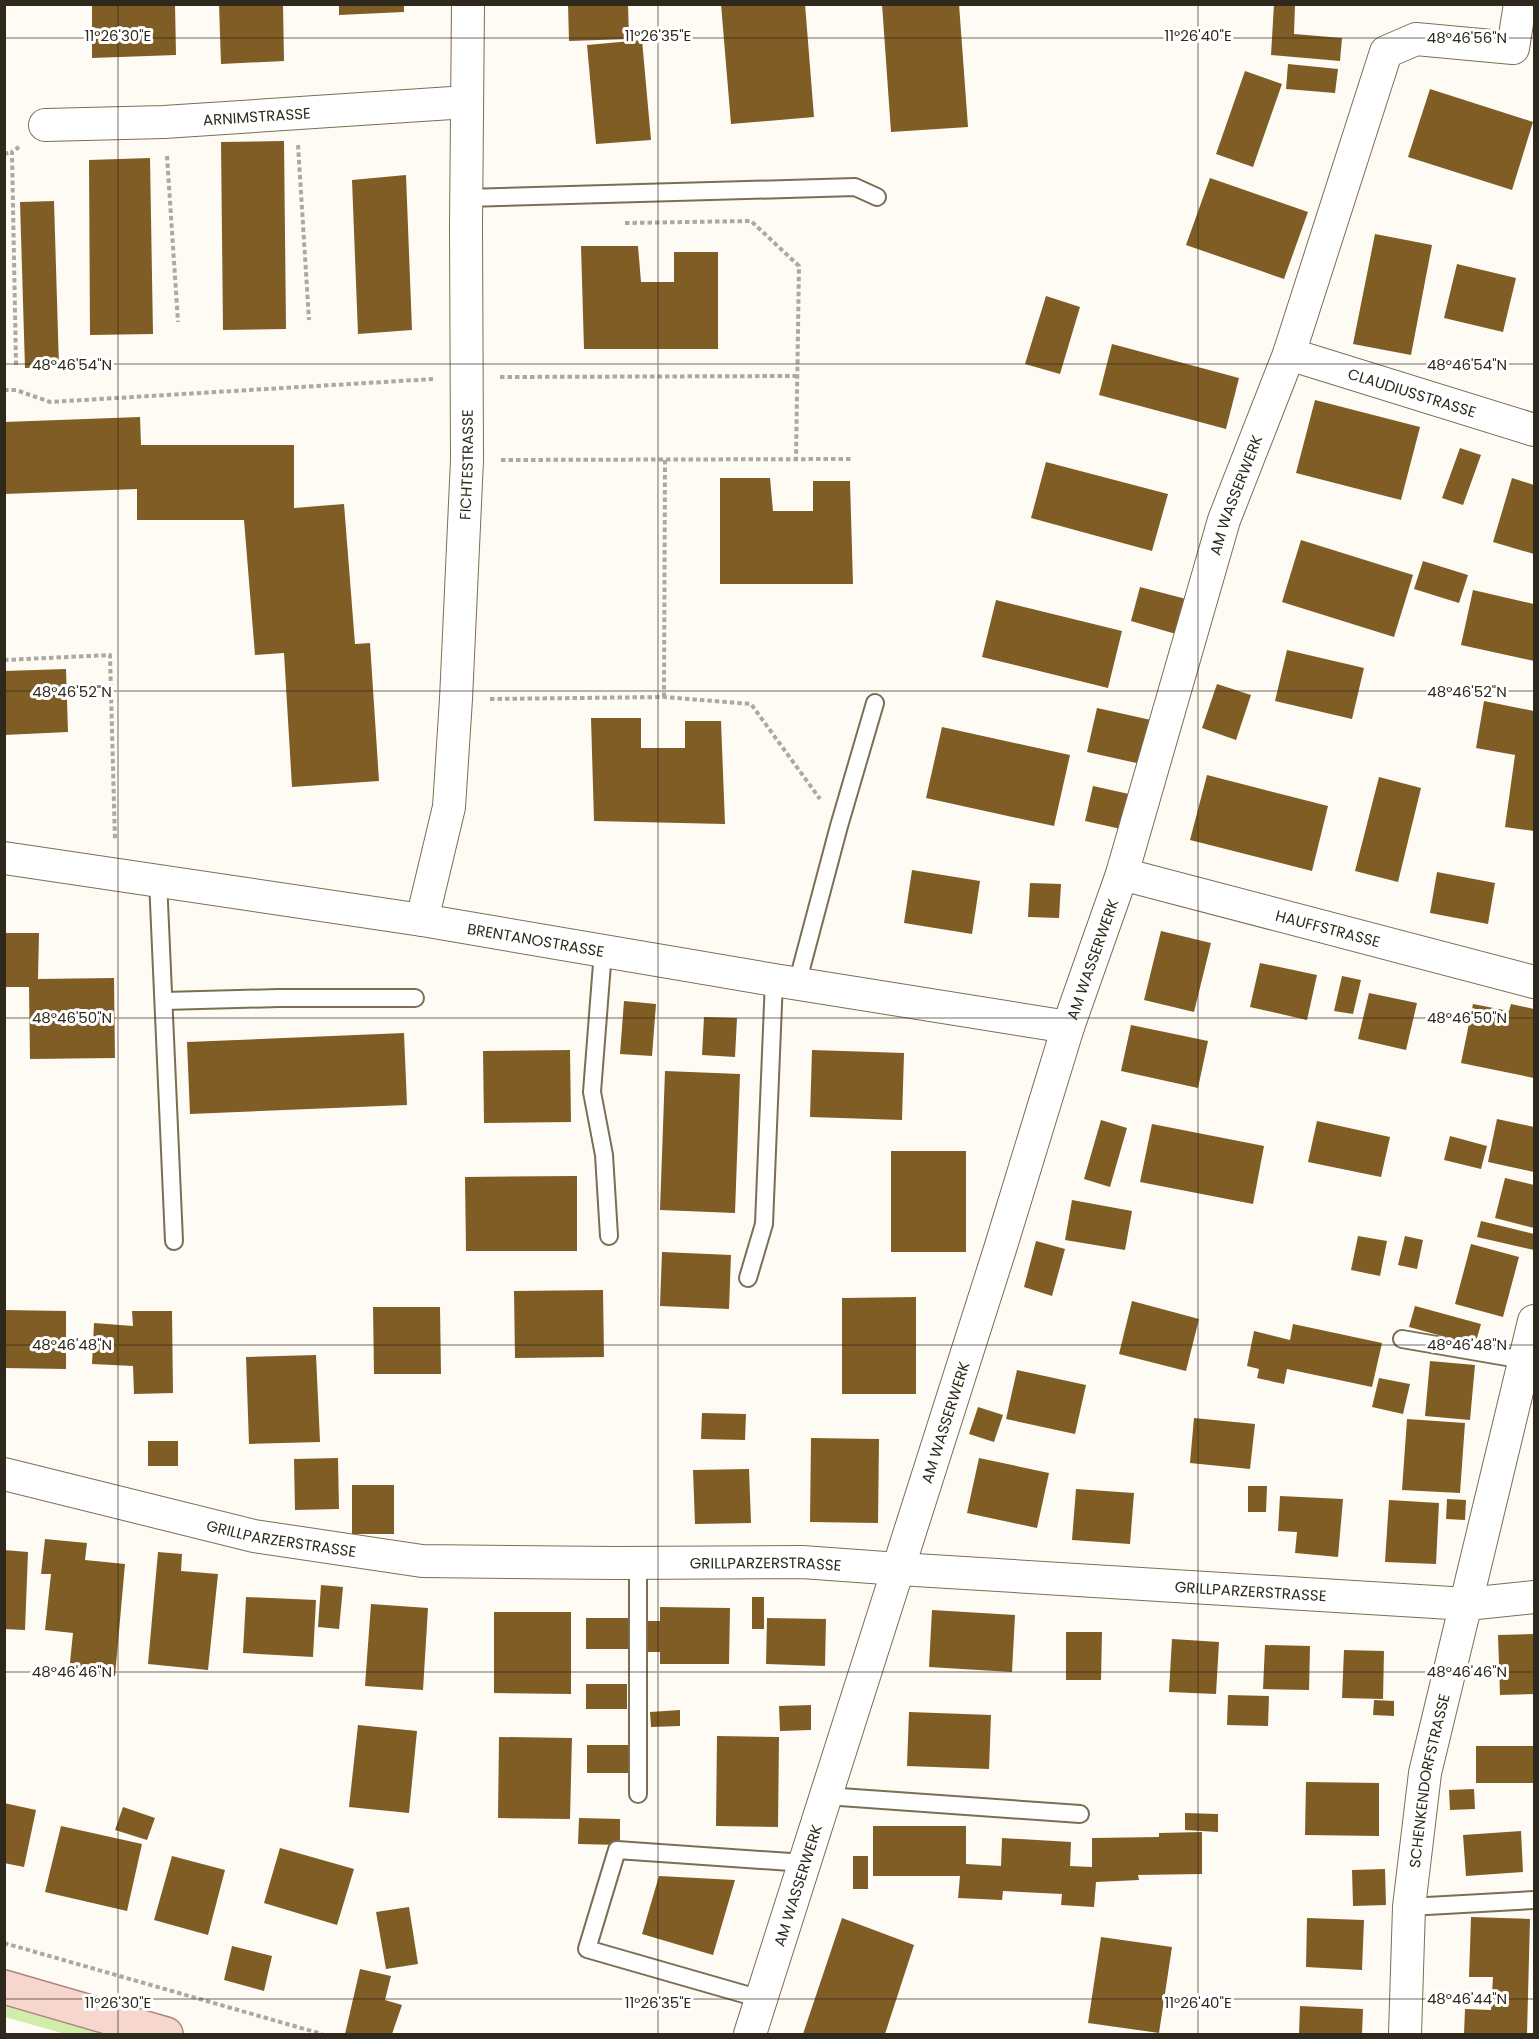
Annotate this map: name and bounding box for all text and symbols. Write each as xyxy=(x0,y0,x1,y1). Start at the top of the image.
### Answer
text: 11°26'30"E xyxy=(85,25,151,46)
text: 11°26'35"E xyxy=(625,25,691,46)
text: 11°26'40"E xyxy=(1164,25,1232,46)
text: 48°46'56"N xyxy=(1427,27,1507,48)
street label: ARNIMSTRASSE xyxy=(202,102,311,130)
text: 48°46'54"N xyxy=(32,354,112,375)
text: 48°46'54"N xyxy=(1427,354,1507,375)
street label: CLAUDIUSSTRASSE xyxy=(1346,362,1479,422)
street label: FICHTESTRASSE xyxy=(454,409,478,520)
street label: AM WASSERWERK xyxy=(1204,432,1267,558)
text: 48°46'52"N xyxy=(32,681,112,702)
text: 48°46'52"N xyxy=(1427,681,1507,702)
street label: AM WASSERWERK xyxy=(1061,896,1123,1022)
street label: HAUFFSTRASSE xyxy=(1273,904,1383,952)
street label: BRENTANOSTRASSE xyxy=(466,917,606,961)
text: 48°46'50"N xyxy=(32,1007,112,1028)
text: 48°46'50"N xyxy=(1427,1007,1507,1028)
text: 48°46'48"N xyxy=(32,1334,112,1355)
text: 48°46'48"N xyxy=(1427,1334,1507,1355)
street label: AM WASSERWERK xyxy=(916,1359,974,1486)
street label: GRILLPARZERSTRASSE xyxy=(204,1514,358,1562)
street label: GRILLPARZERSTRASSE xyxy=(690,1551,842,1575)
street label: GRILLPARZERSTRASSE xyxy=(1174,1576,1327,1606)
text: 48°46'46"N xyxy=(32,1661,112,1682)
text: 48°46'46"N xyxy=(1427,1661,1507,1682)
street label: SCHENKENDORFSTRASSE xyxy=(1403,1691,1454,1869)
street label: AM WASSERWERK xyxy=(768,1822,827,1949)
text: 48°46'44"N xyxy=(1427,1988,1507,2009)
text: 11°26'30"E xyxy=(85,1992,151,2013)
text: 11°26'35"E xyxy=(625,1992,691,2013)
text: 11°26'40"E xyxy=(1164,1992,1232,2013)

